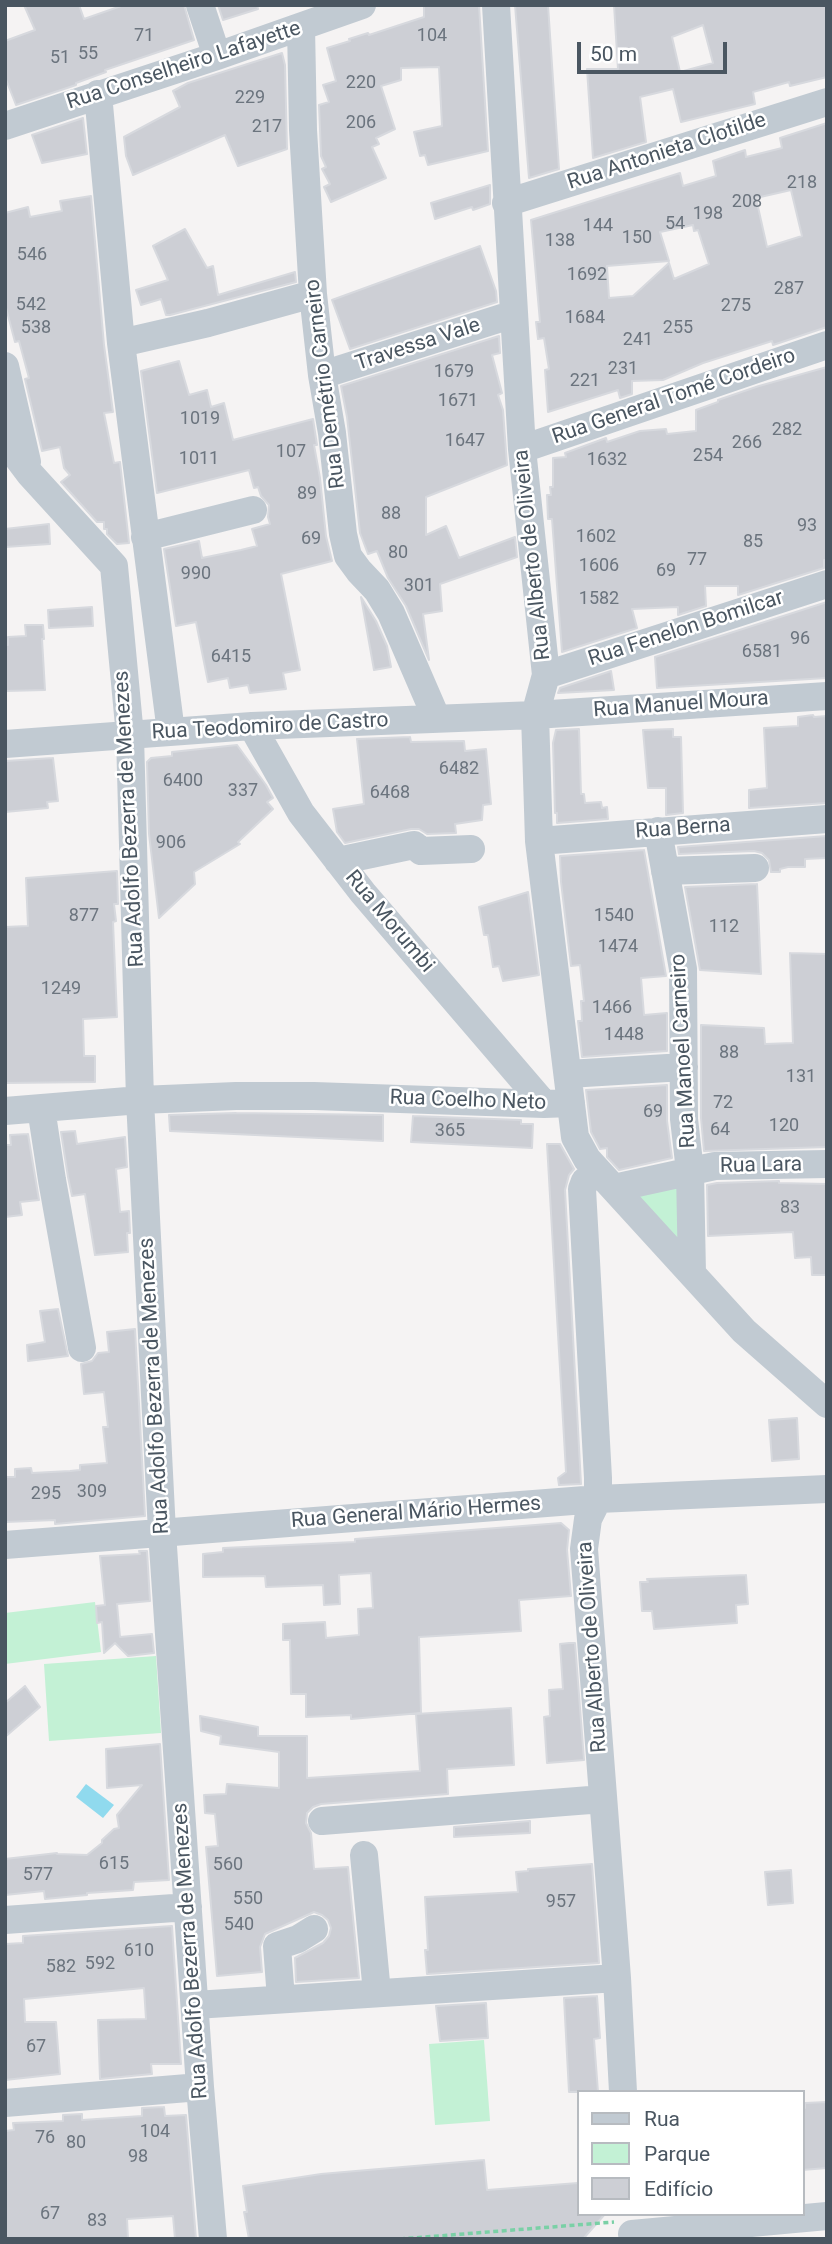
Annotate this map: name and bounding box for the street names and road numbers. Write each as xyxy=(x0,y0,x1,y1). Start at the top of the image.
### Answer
street label: Rua Conselheiro Lafayette xyxy=(64,16,304,116)
street label: Rua Antonieta Clotilde xyxy=(565,108,769,196)
street label: Rua Demétrio Carneiro xyxy=(301,278,351,490)
street label: Travessa Vale xyxy=(352,313,484,377)
street label: Rua General Tomé Cordeiro xyxy=(549,343,799,451)
street label: Rua Alberto de Oliveira xyxy=(509,448,557,662)
street label: Rua Fenelon Bomilcar xyxy=(585,586,787,672)
street label: Rua Adolfo Bezerra de Menezes xyxy=(110,670,150,968)
street label: Rua Manuel Moura xyxy=(593,686,769,724)
street label: Rua Teodomiro de Castro xyxy=(151,708,389,746)
street label: Rua Berna xyxy=(634,813,732,845)
street label: Rua Morumbi xyxy=(339,866,439,978)
street label: Rua Manoel Carneiro xyxy=(666,953,702,1149)
street label: Rua Coelho Neto xyxy=(389,1086,547,1116)
street label: Rua Lara xyxy=(720,1153,802,1179)
street label: Rua Adolfo Bezerra de Menezes xyxy=(135,1237,175,1535)
street label: Rua General Mário Hermes xyxy=(290,1492,542,1534)
street label: Rua Alberto de Oliveira xyxy=(573,1541,613,1753)
street label: Rua Adolfo Bezerra de Menezes xyxy=(168,1802,214,2100)

